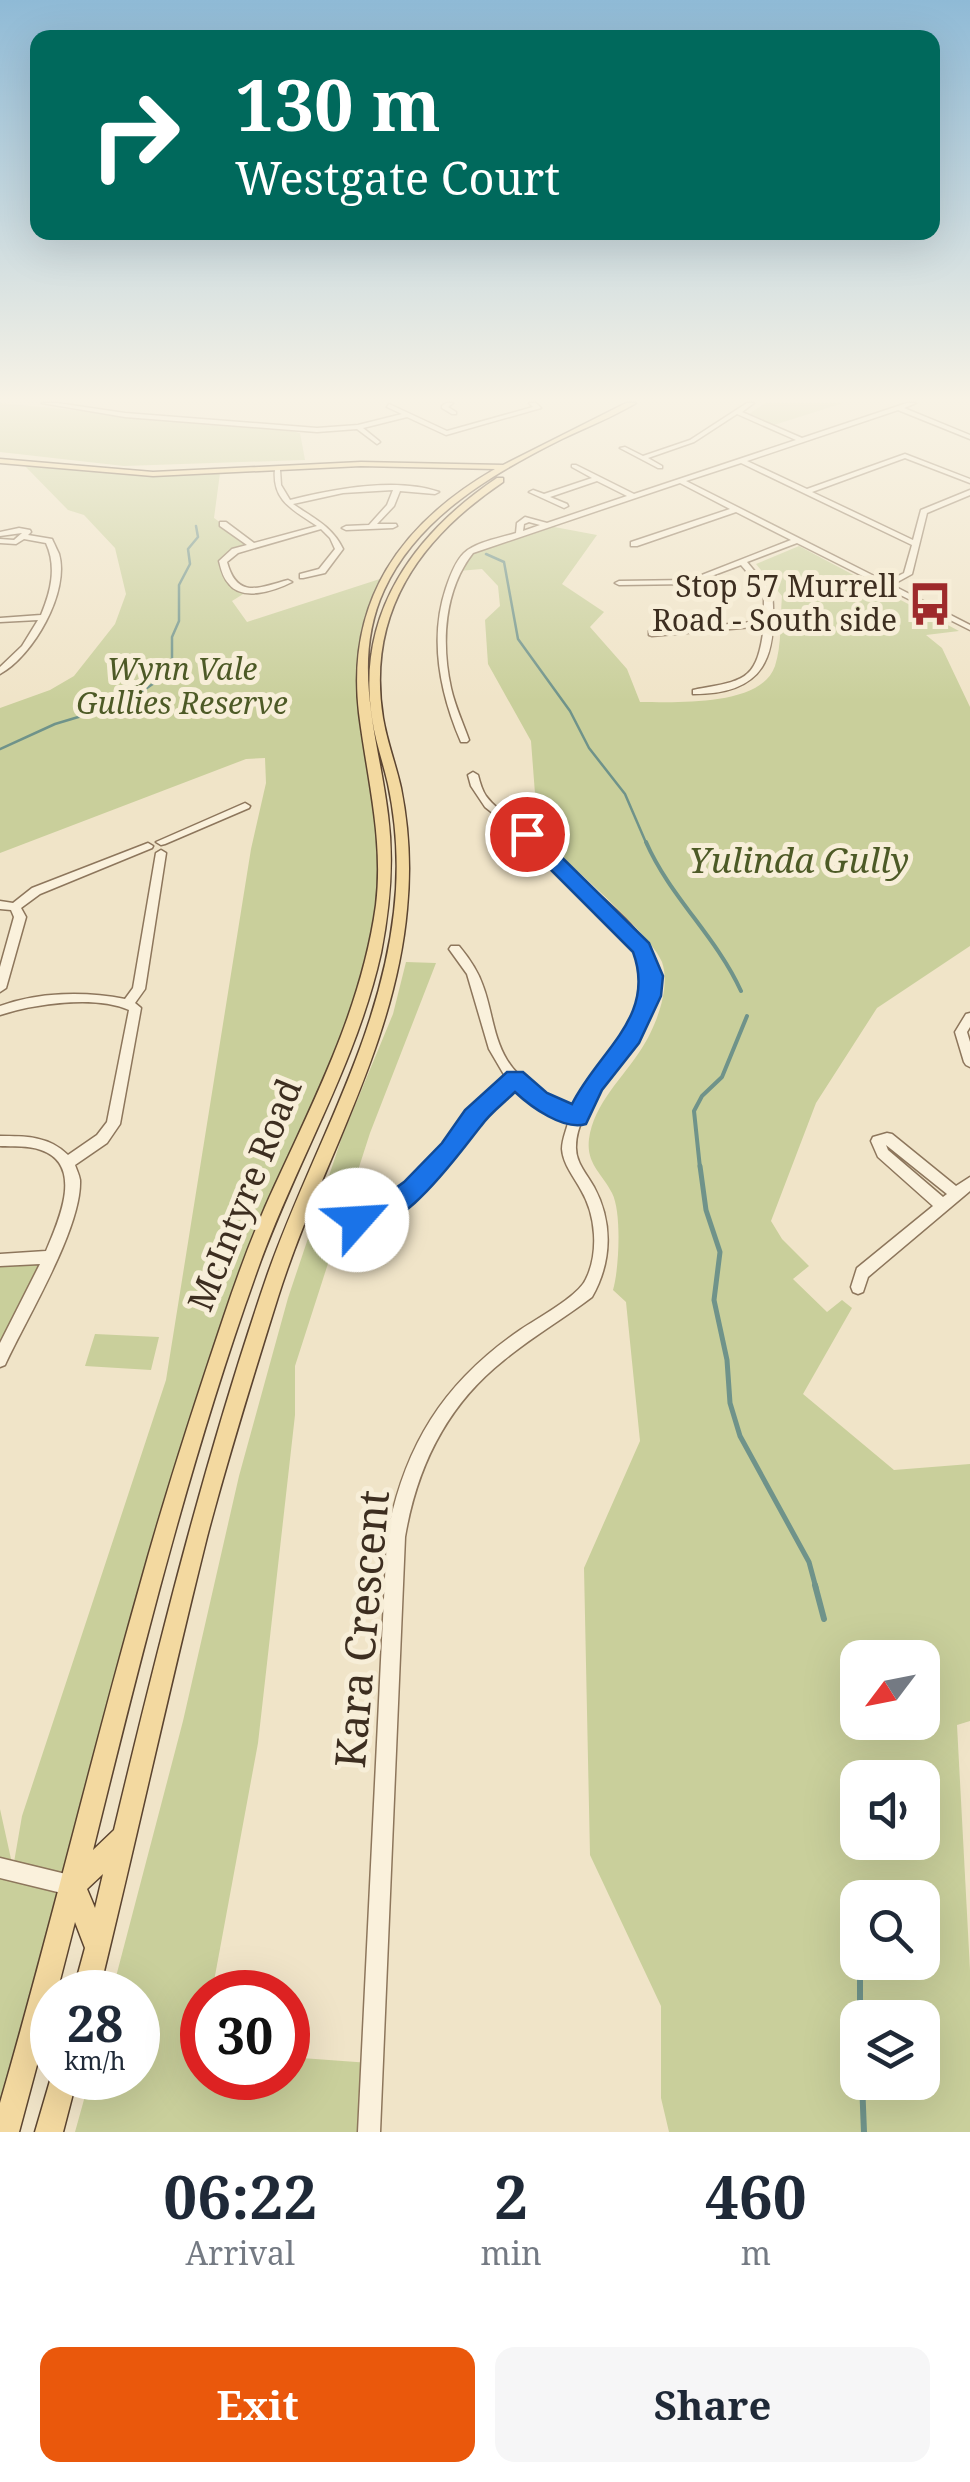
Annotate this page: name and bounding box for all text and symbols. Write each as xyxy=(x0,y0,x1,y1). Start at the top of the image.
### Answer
text: 130 m xyxy=(235,56,441,152)
icon: right xyxy=(70,70,200,200)
text: Westgate Court xyxy=(235,147,560,208)
place label: Stop 57 Murrell Road - South side xyxy=(652,565,897,640)
bus stop icon: Stop 57 Murrell Road - South side xyxy=(906,580,954,628)
park label: Wynn Vale Gullies Reserve xyxy=(76,648,288,723)
pin xyxy=(485,792,570,877)
icon: arrive xyxy=(500,807,555,862)
park label: Yulinda Gully xyxy=(689,836,909,883)
street label: McIntyre Road xyxy=(176,1071,312,1317)
position arrow xyxy=(305,1168,409,1272)
street label: Kara Crescent xyxy=(320,1488,401,1770)
north arrow xyxy=(840,1640,940,1740)
map controls xyxy=(840,1640,940,2100)
button: sound xyxy=(840,1760,940,1860)
button: search xyxy=(840,1880,940,1980)
speed limit sign: 30 xyxy=(180,1970,310,2100)
text: 28 xyxy=(67,1989,123,2057)
button: layers xyxy=(840,2000,940,2100)
text: km/h xyxy=(64,2043,126,2077)
text: 06:22 xyxy=(163,2155,317,2237)
text: 2 xyxy=(494,2155,528,2237)
text: 460 xyxy=(705,2155,807,2237)
text: Arrival xyxy=(186,2231,295,2274)
text: min xyxy=(481,2231,542,2274)
text: m xyxy=(741,2231,771,2274)
button: Exit xyxy=(40,2347,475,2462)
button: Share xyxy=(495,2347,930,2462)

